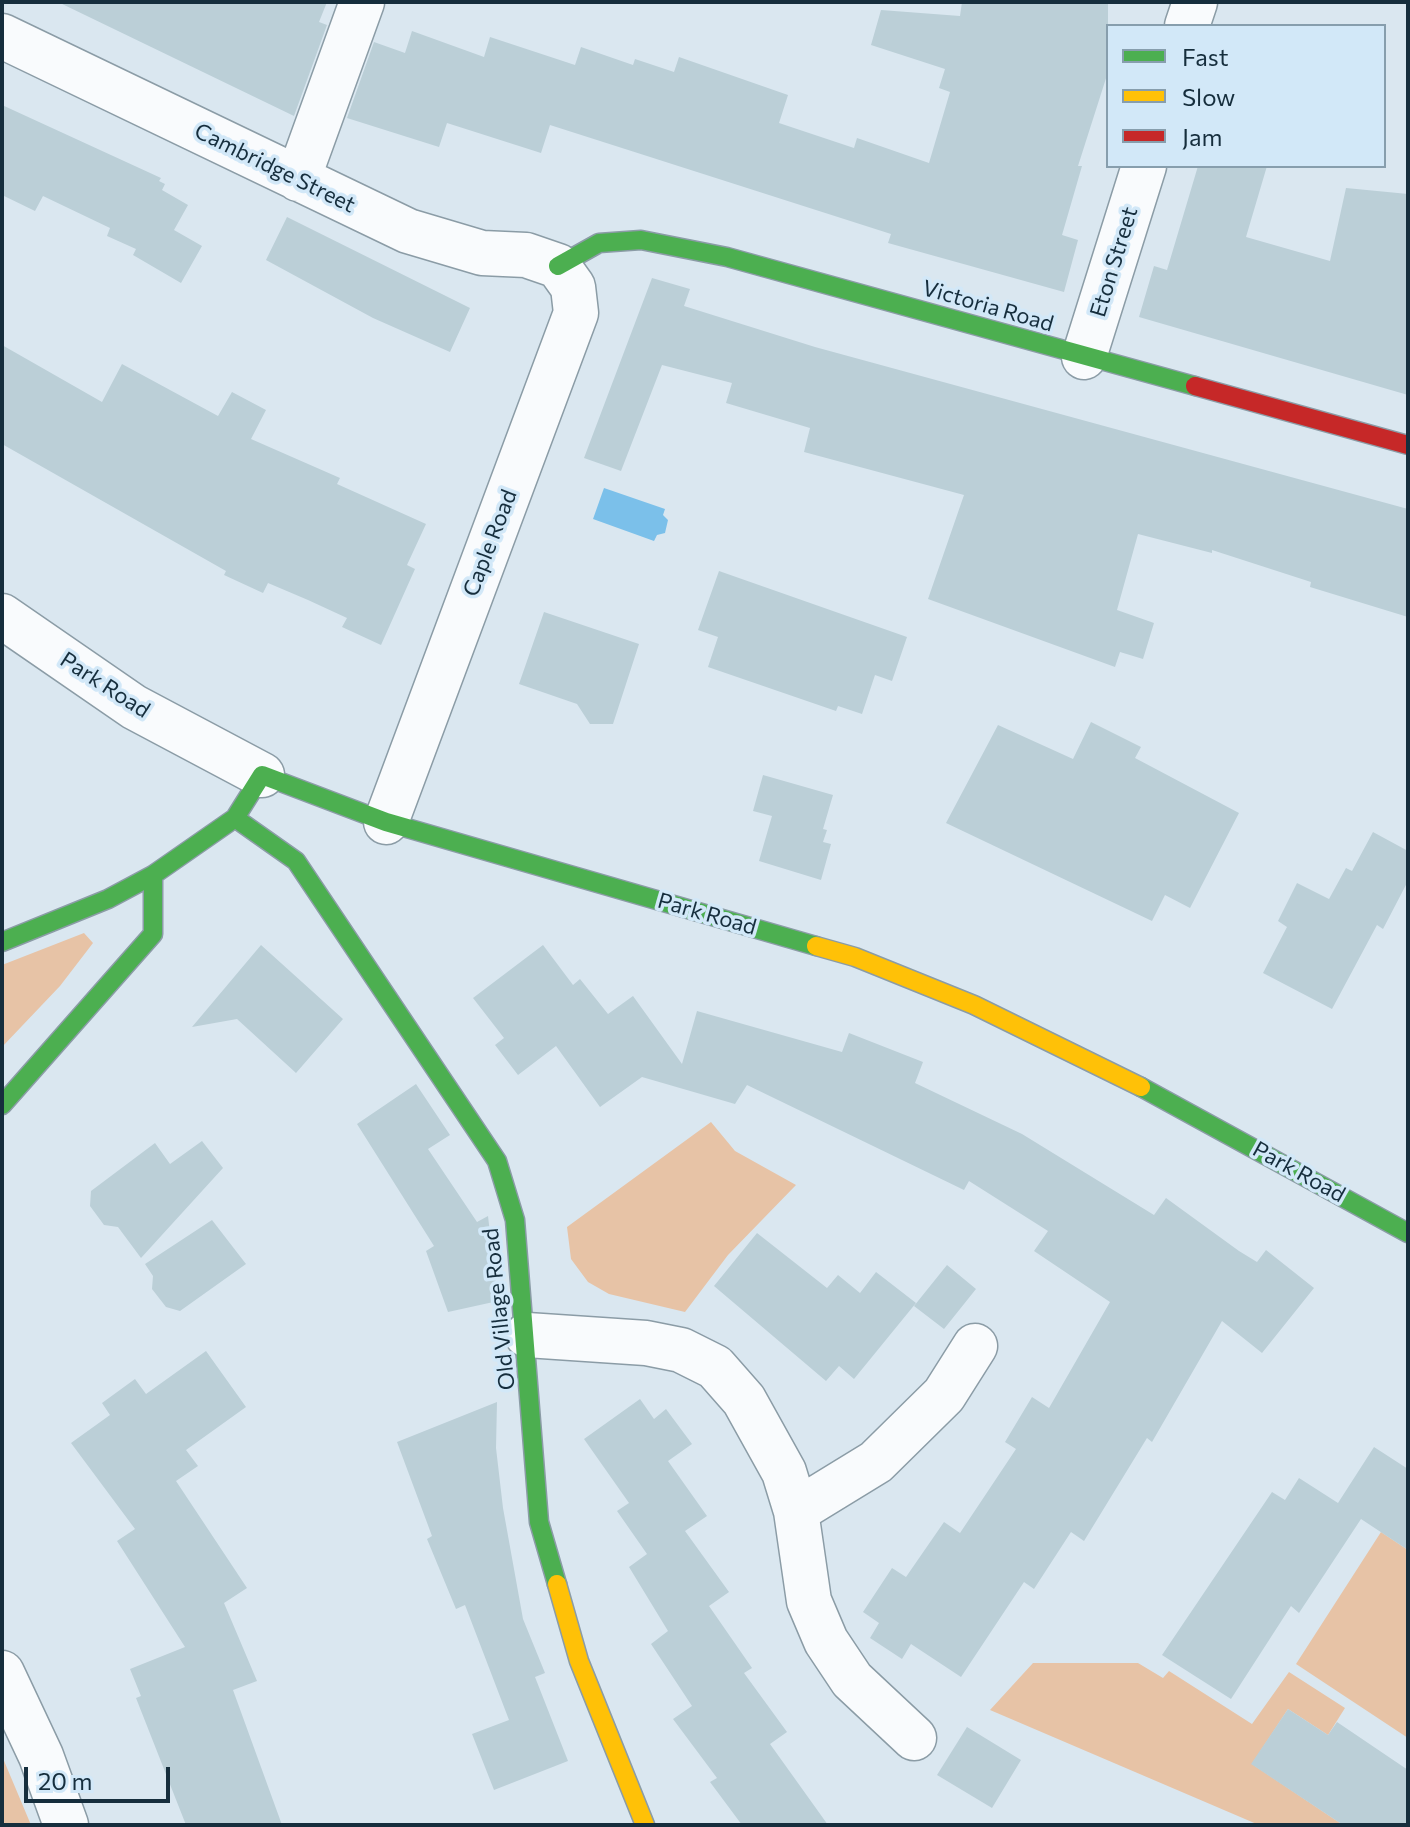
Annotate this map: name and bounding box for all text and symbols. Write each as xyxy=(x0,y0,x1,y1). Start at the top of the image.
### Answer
legend xyxy=(1106,24,1386,168)
text: Fast xyxy=(1182,42,1229,71)
text: Slow xyxy=(1182,82,1235,111)
street label: Cambridge Street xyxy=(190,118,360,218)
text: Jam xyxy=(1182,122,1222,151)
street label: Eton Street xyxy=(1085,204,1143,320)
street label: Victoria Road xyxy=(919,275,1057,337)
street label: Caple Road xyxy=(458,486,522,600)
street label: Park Road xyxy=(55,646,155,724)
street label: Park Road xyxy=(655,887,759,941)
street label: Park Road xyxy=(1248,1136,1350,1208)
street label: Old Village Road xyxy=(477,1227,521,1391)
scale bar xyxy=(28,1751,174,1801)
text: 20 m xyxy=(38,1766,92,1795)

